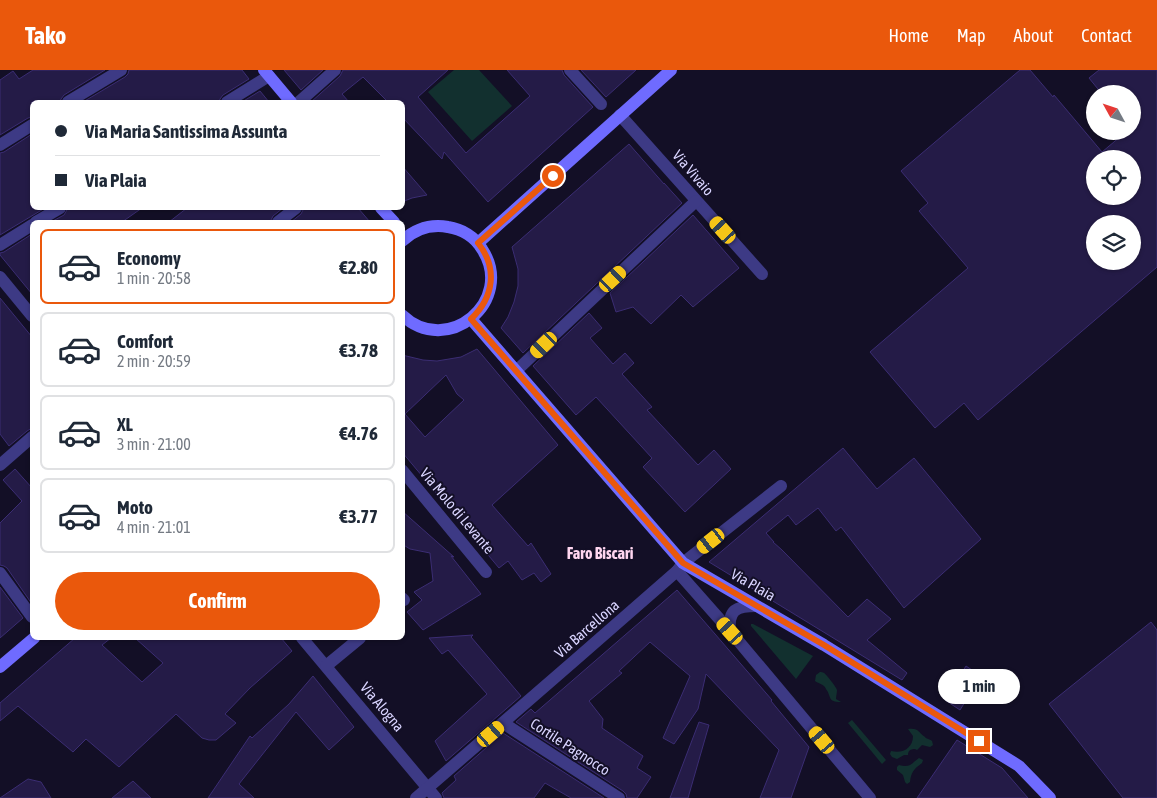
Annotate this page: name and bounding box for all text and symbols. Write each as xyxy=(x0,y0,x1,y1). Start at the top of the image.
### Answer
text: Tako xyxy=(25,22,66,49)
text: Home xyxy=(889,25,929,46)
text: Map xyxy=(957,25,986,46)
text: About xyxy=(1014,25,1053,46)
text: Contact xyxy=(1081,25,1132,46)
north arrow xyxy=(1086,85,1141,140)
map controls xyxy=(1086,85,1141,270)
text: Via Maria Santissima Assunta xyxy=(85,120,287,142)
street label: Via Vivaio xyxy=(669,147,718,199)
button: locate xyxy=(1086,150,1141,205)
route start xyxy=(542,165,564,187)
text: Via Plaia xyxy=(85,169,147,191)
car xyxy=(707,214,738,246)
button: layers xyxy=(1086,215,1141,270)
icon: car xyxy=(57,244,102,289)
text: Economy xyxy=(117,247,181,269)
text: €2.80 xyxy=(339,256,378,278)
car xyxy=(596,263,629,295)
text: 1 min · 20:58 xyxy=(117,269,191,287)
icon: car xyxy=(57,327,102,372)
car xyxy=(527,329,560,361)
text: Comfort xyxy=(117,330,173,352)
text: €3.78 xyxy=(339,339,378,361)
text: 2 min · 20:59 xyxy=(117,352,191,370)
icon: car xyxy=(57,410,102,455)
text: XL xyxy=(117,413,133,435)
text: €4.76 xyxy=(339,422,378,444)
text: 3 min · 21:00 xyxy=(117,435,191,453)
street label: Via Molo di Levante xyxy=(417,465,498,557)
icon: car xyxy=(57,493,102,538)
text: Moto xyxy=(117,496,153,518)
text: €3.77 xyxy=(339,505,378,527)
text: 4 min · 21:01 xyxy=(117,518,191,536)
car xyxy=(694,526,727,556)
district label: Faro Biscari xyxy=(567,544,634,562)
street label: Via Plaia xyxy=(728,565,779,604)
button: Confirm xyxy=(55,572,380,630)
street label: Via Barcellona xyxy=(551,596,622,661)
car xyxy=(714,615,745,647)
callout: 1 min xyxy=(938,668,1020,704)
text: 1 min xyxy=(963,677,995,695)
street label: Via Alogna xyxy=(357,679,408,735)
street label: Cortile Pagnocco xyxy=(527,715,613,779)
car xyxy=(474,718,507,750)
car xyxy=(806,724,837,756)
route end xyxy=(968,730,990,752)

